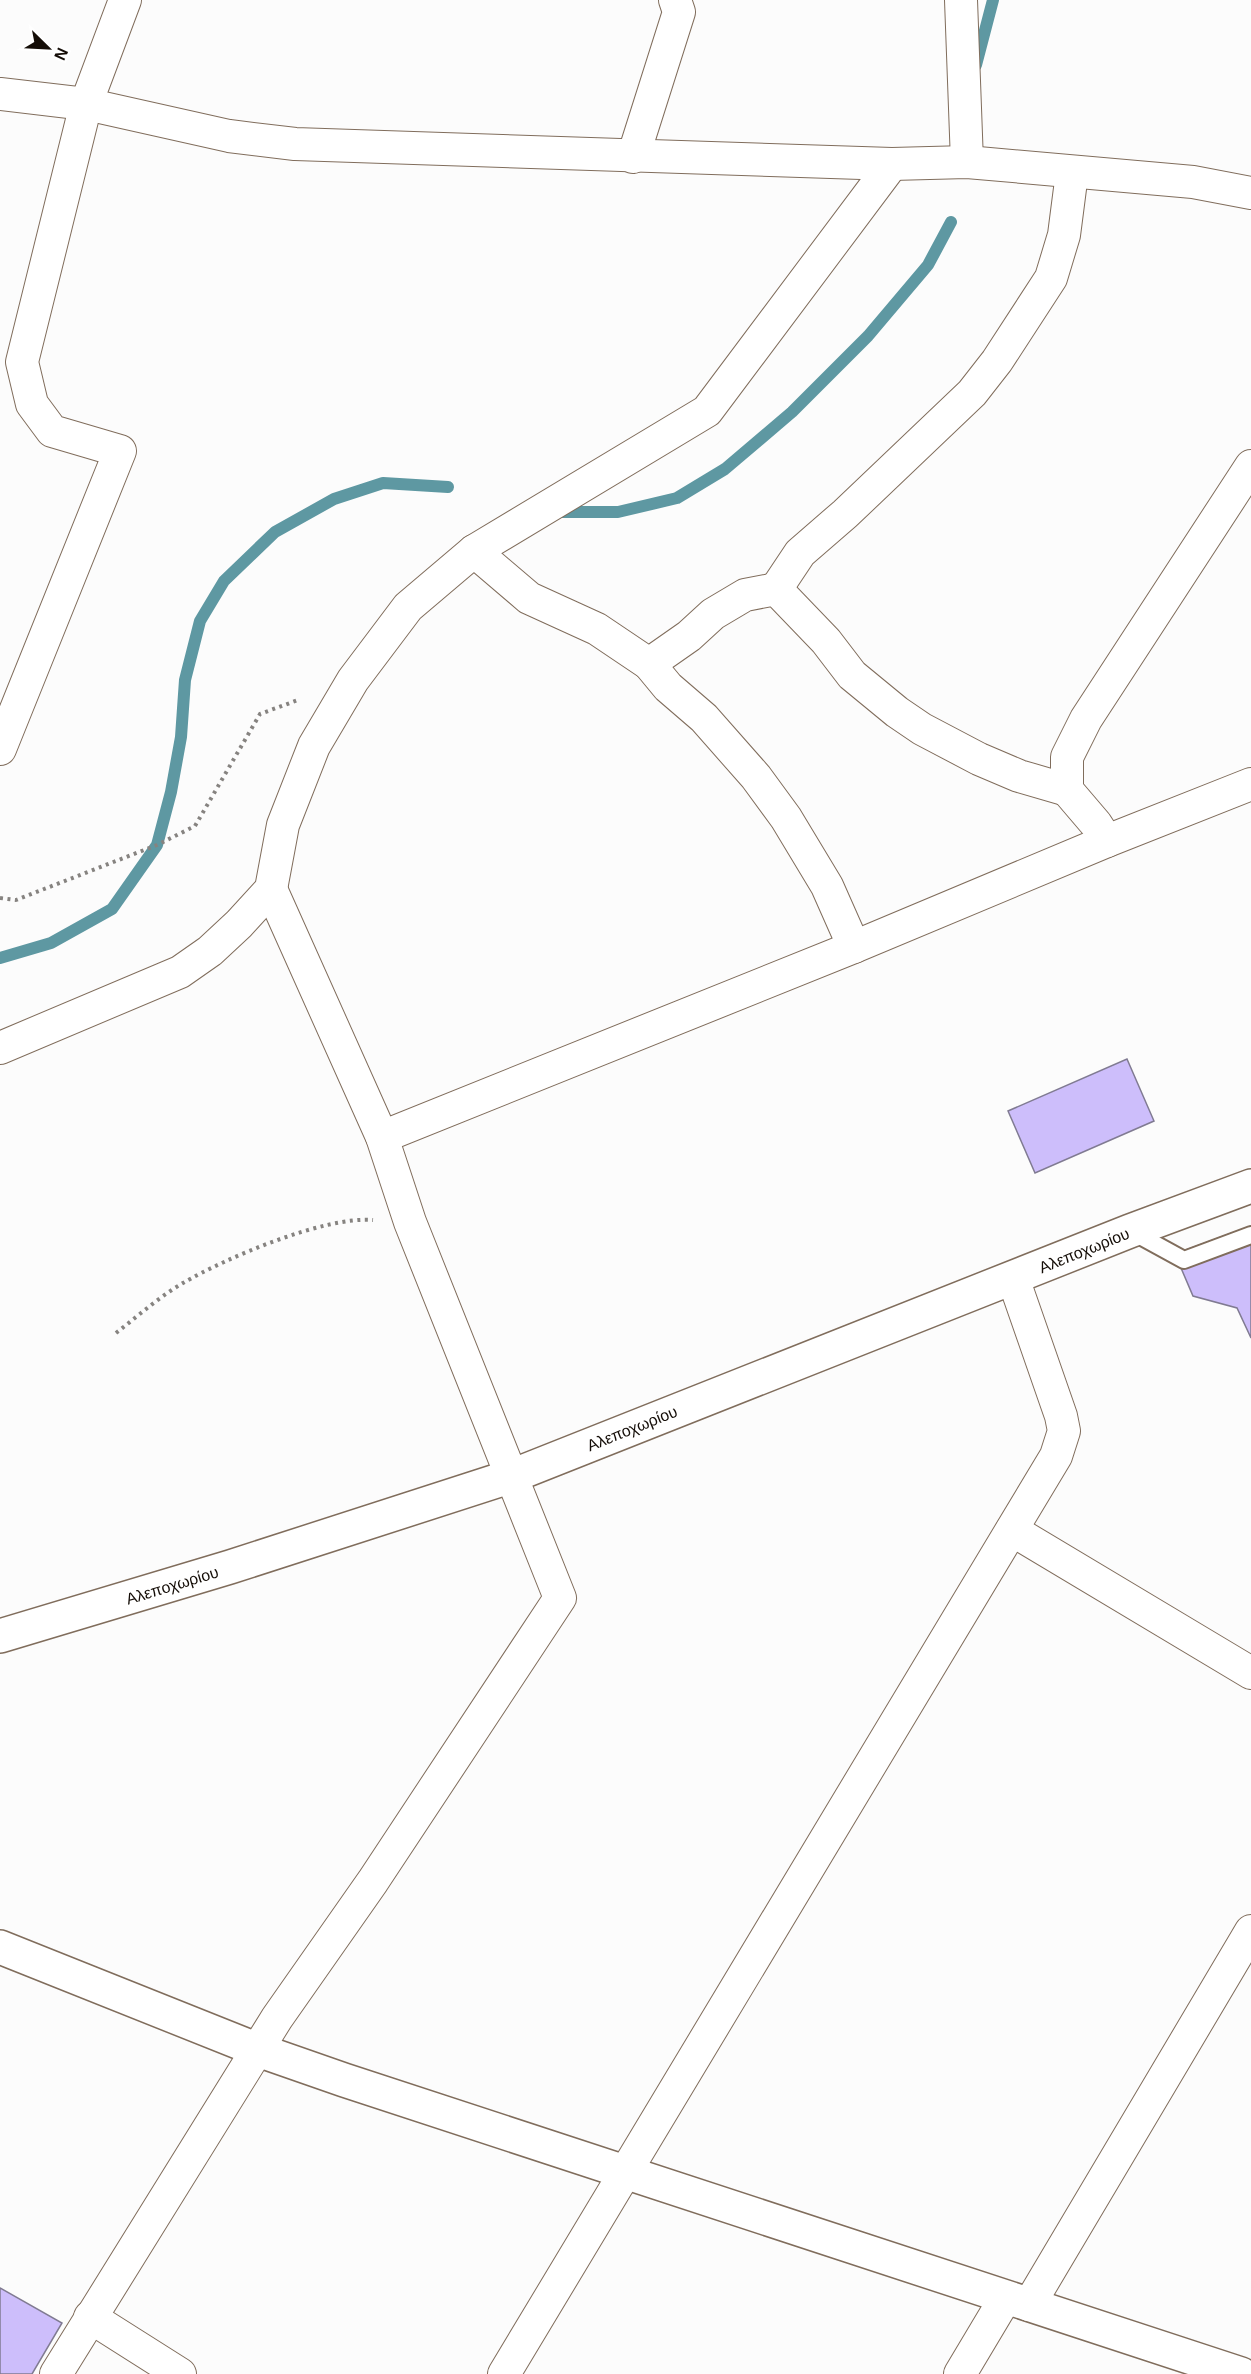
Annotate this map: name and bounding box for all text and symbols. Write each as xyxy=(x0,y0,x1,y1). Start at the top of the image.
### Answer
north arrow xyxy=(18,18,78,78)
text: N xyxy=(51,45,71,63)
street label: Αλεποχωρίου xyxy=(1037,1225,1132,1276)
street label: Αλεποχωρίου xyxy=(585,1403,680,1454)
street label: Αλεποχωρίου xyxy=(124,1563,220,1608)

